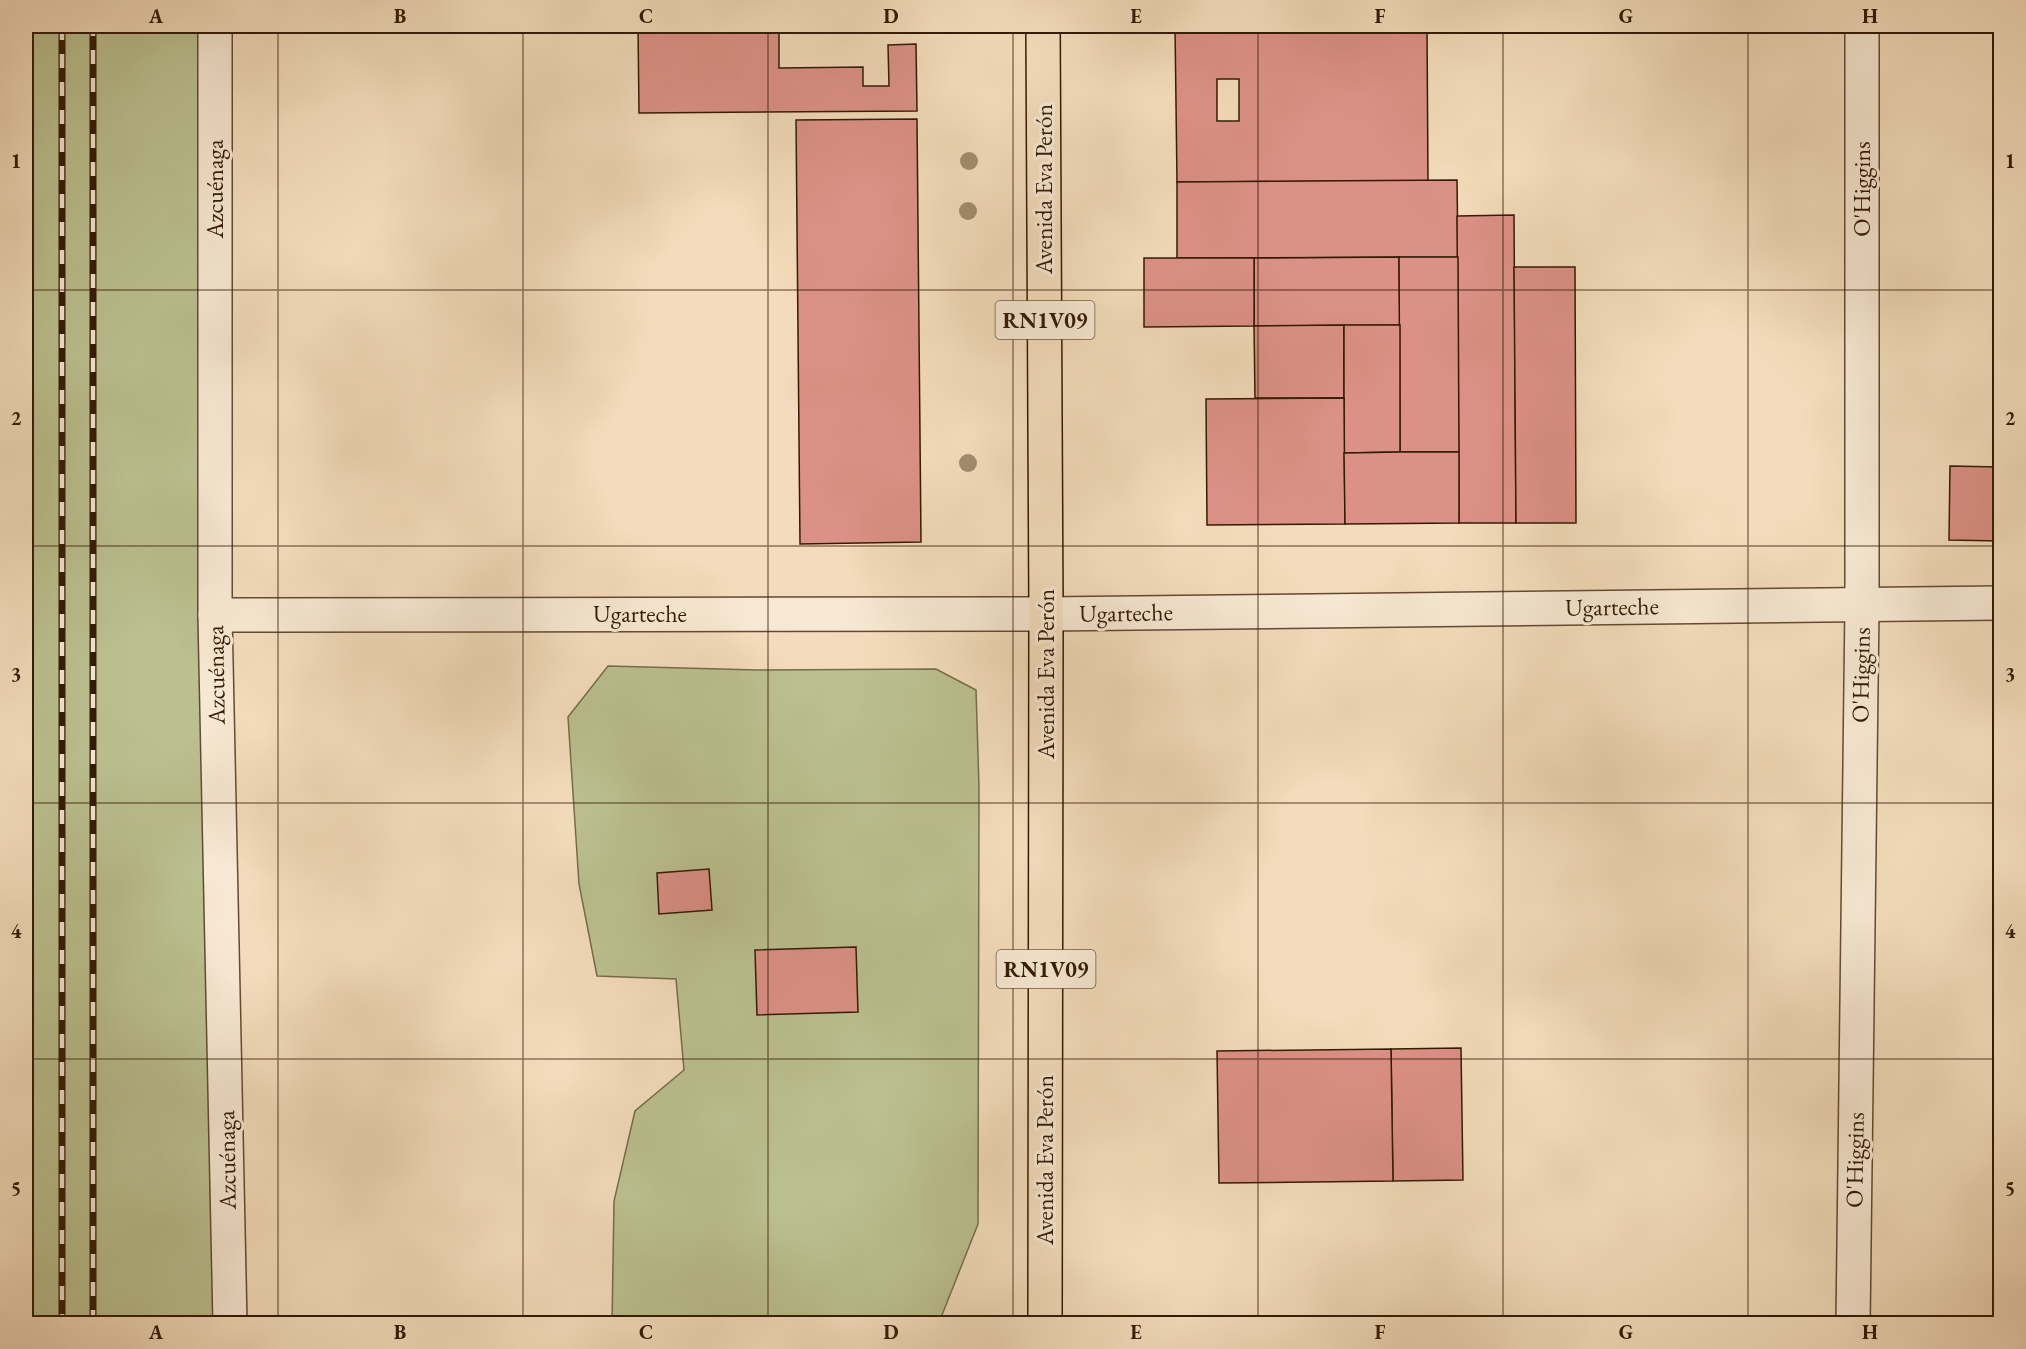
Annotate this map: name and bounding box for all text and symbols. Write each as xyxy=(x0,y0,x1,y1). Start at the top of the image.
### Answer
text: A xyxy=(148,3,164,29)
text: B xyxy=(394,3,406,29)
text: C xyxy=(639,3,653,29)
text: D xyxy=(883,3,899,29)
text: E xyxy=(1130,3,1142,29)
text: F xyxy=(1375,3,1386,29)
text: G xyxy=(1619,3,1633,29)
text: H xyxy=(1862,3,1878,29)
street label: Avenida Eva Perón xyxy=(1028,103,1059,275)
street label: Azcuénaga xyxy=(199,139,230,240)
street label: O'Higgins xyxy=(1846,141,1877,237)
text: 1 xyxy=(11,148,21,174)
text: 1 xyxy=(2005,148,2015,174)
road number: RN1V09 xyxy=(996,301,1094,339)
text: 2 xyxy=(11,405,22,431)
text: 2 xyxy=(2005,405,2016,431)
street label: Avenida Eva Perón xyxy=(1030,588,1061,760)
street label: Ugarteche xyxy=(1565,590,1659,623)
street label: Ugarteche xyxy=(1079,596,1173,629)
street label: Ugarteche xyxy=(593,598,687,629)
street label: Azcuénaga xyxy=(199,625,232,726)
street label: O'Higgins xyxy=(1844,627,1877,723)
text: 3 xyxy=(11,661,21,687)
text: 3 xyxy=(2005,661,2015,687)
text: 4 xyxy=(11,918,22,944)
text: 4 xyxy=(2005,918,2016,944)
road number: RN1V09 xyxy=(996,950,1096,988)
street label: Avenida Eva Perón xyxy=(1029,1074,1060,1246)
street label: Azcuénaga xyxy=(210,1110,243,1211)
street label: O'Higgins xyxy=(1838,1112,1871,1208)
text: 5 xyxy=(11,1175,21,1201)
text: 5 xyxy=(2005,1175,2015,1201)
text: A xyxy=(148,1319,164,1345)
text: B xyxy=(394,1319,406,1345)
text: C xyxy=(639,1319,653,1345)
text: D xyxy=(883,1319,899,1345)
text: E xyxy=(1130,1319,1142,1345)
text: F xyxy=(1375,1319,1386,1345)
text: G xyxy=(1619,1319,1633,1345)
text: H xyxy=(1862,1319,1878,1345)

